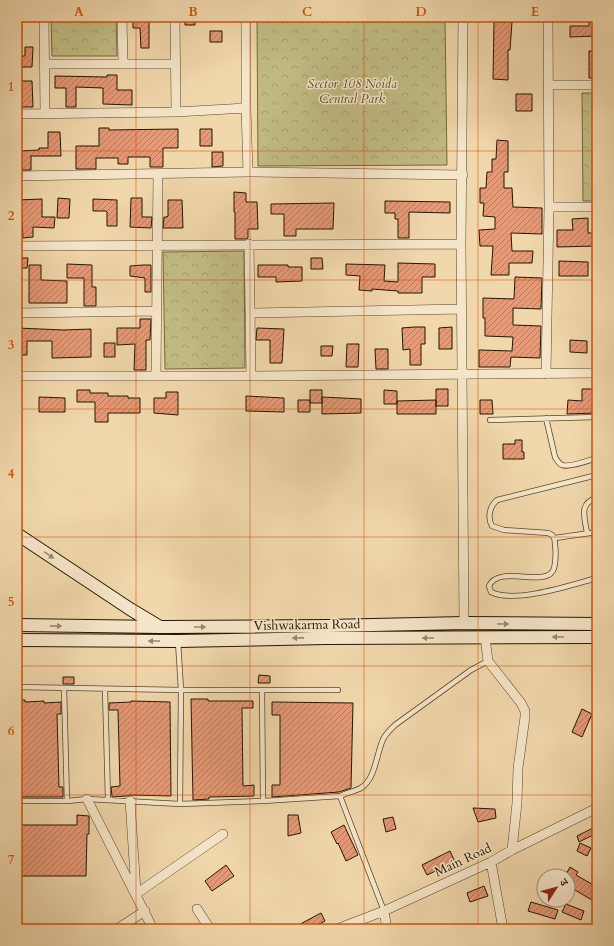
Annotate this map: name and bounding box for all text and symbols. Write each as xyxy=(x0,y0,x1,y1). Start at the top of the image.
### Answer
text: A xyxy=(74,3,84,21)
text: B xyxy=(188,3,198,21)
text: C xyxy=(302,3,312,21)
text: D xyxy=(415,3,427,21)
text: E xyxy=(531,3,539,21)
park label: Sector 108 Noida Central Park xyxy=(307,75,397,108)
text: 1 xyxy=(8,78,14,96)
text: 2 xyxy=(8,207,15,225)
text: 3 xyxy=(8,336,15,354)
text: 4 xyxy=(8,465,15,483)
one-way arrow xyxy=(43,552,55,559)
text: 5 xyxy=(8,593,14,611)
street label: Vishwakarma Road xyxy=(253,615,361,635)
one-way arrow xyxy=(497,621,510,627)
one-way arrow xyxy=(50,623,63,629)
one-way arrow xyxy=(194,624,207,630)
one-way arrow xyxy=(551,634,564,640)
one-way arrow xyxy=(292,635,304,642)
one-way arrow xyxy=(421,635,434,641)
one-way arrow xyxy=(147,638,160,644)
text: 6 xyxy=(8,722,15,740)
street label: Main Road xyxy=(432,839,494,881)
text: 7 xyxy=(8,851,15,869)
north arrow xyxy=(536,868,576,908)
text: उ xyxy=(555,875,572,890)

